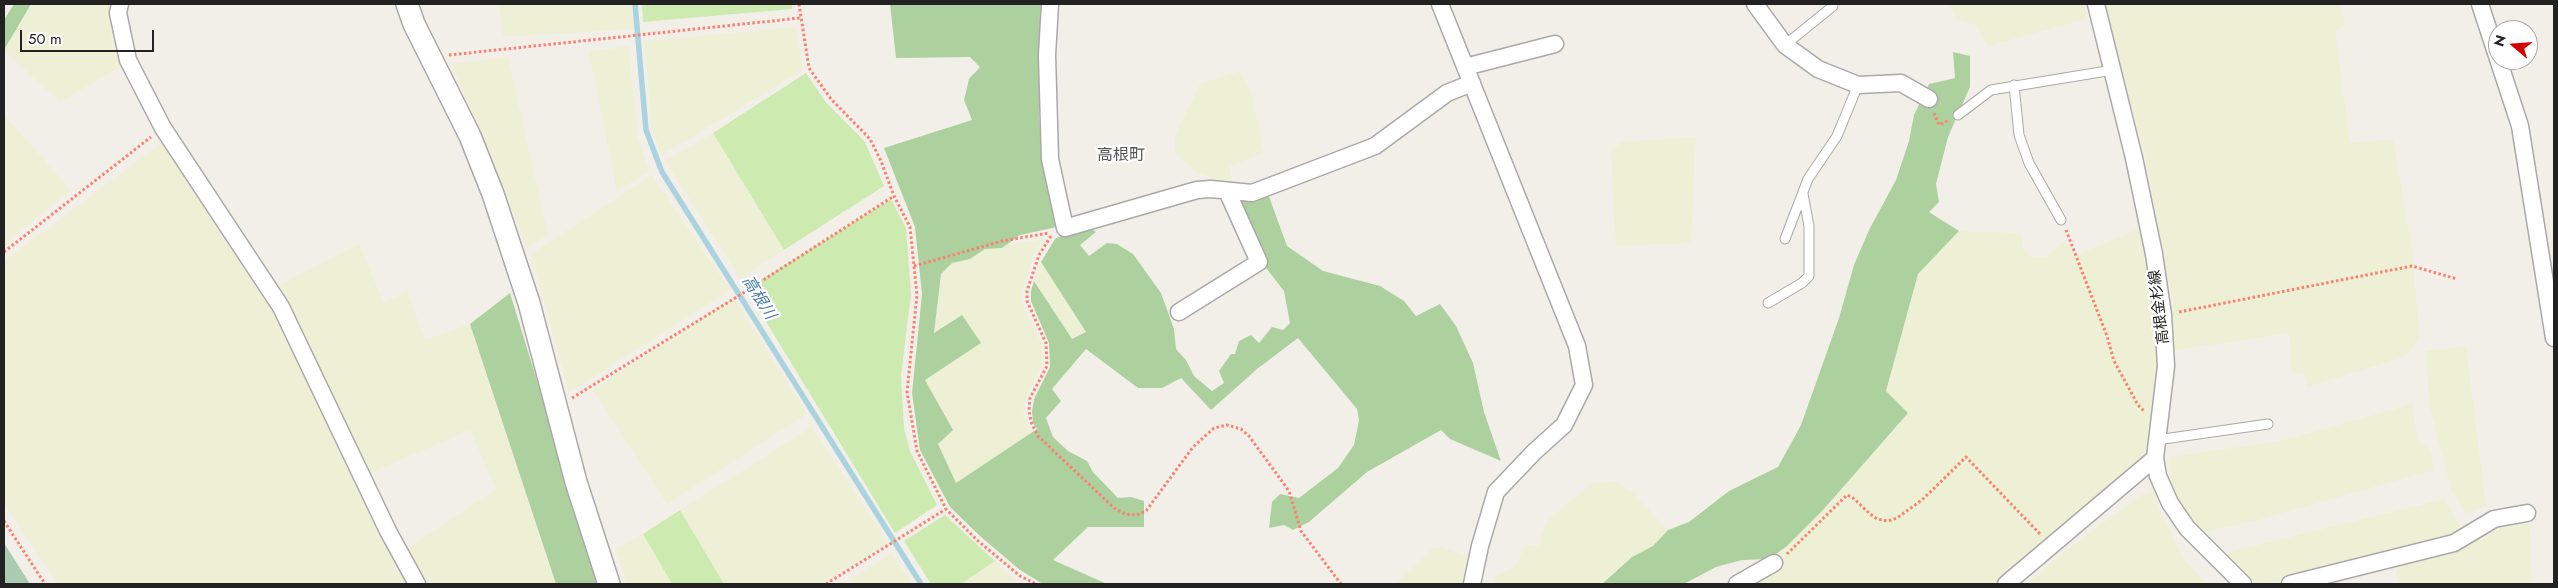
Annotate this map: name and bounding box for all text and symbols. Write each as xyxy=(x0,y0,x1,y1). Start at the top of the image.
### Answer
scale bar xyxy=(22,20,156,52)
north arrow xyxy=(2488,20,2538,70)
text: 50 m xyxy=(28,28,62,50)
text: N xyxy=(2488,32,2511,49)
district label: 高根町 xyxy=(1097,146,1145,166)
street label: 高根金杉線 xyxy=(2146,269,2174,345)
water label: 高根川 xyxy=(737,273,779,323)

